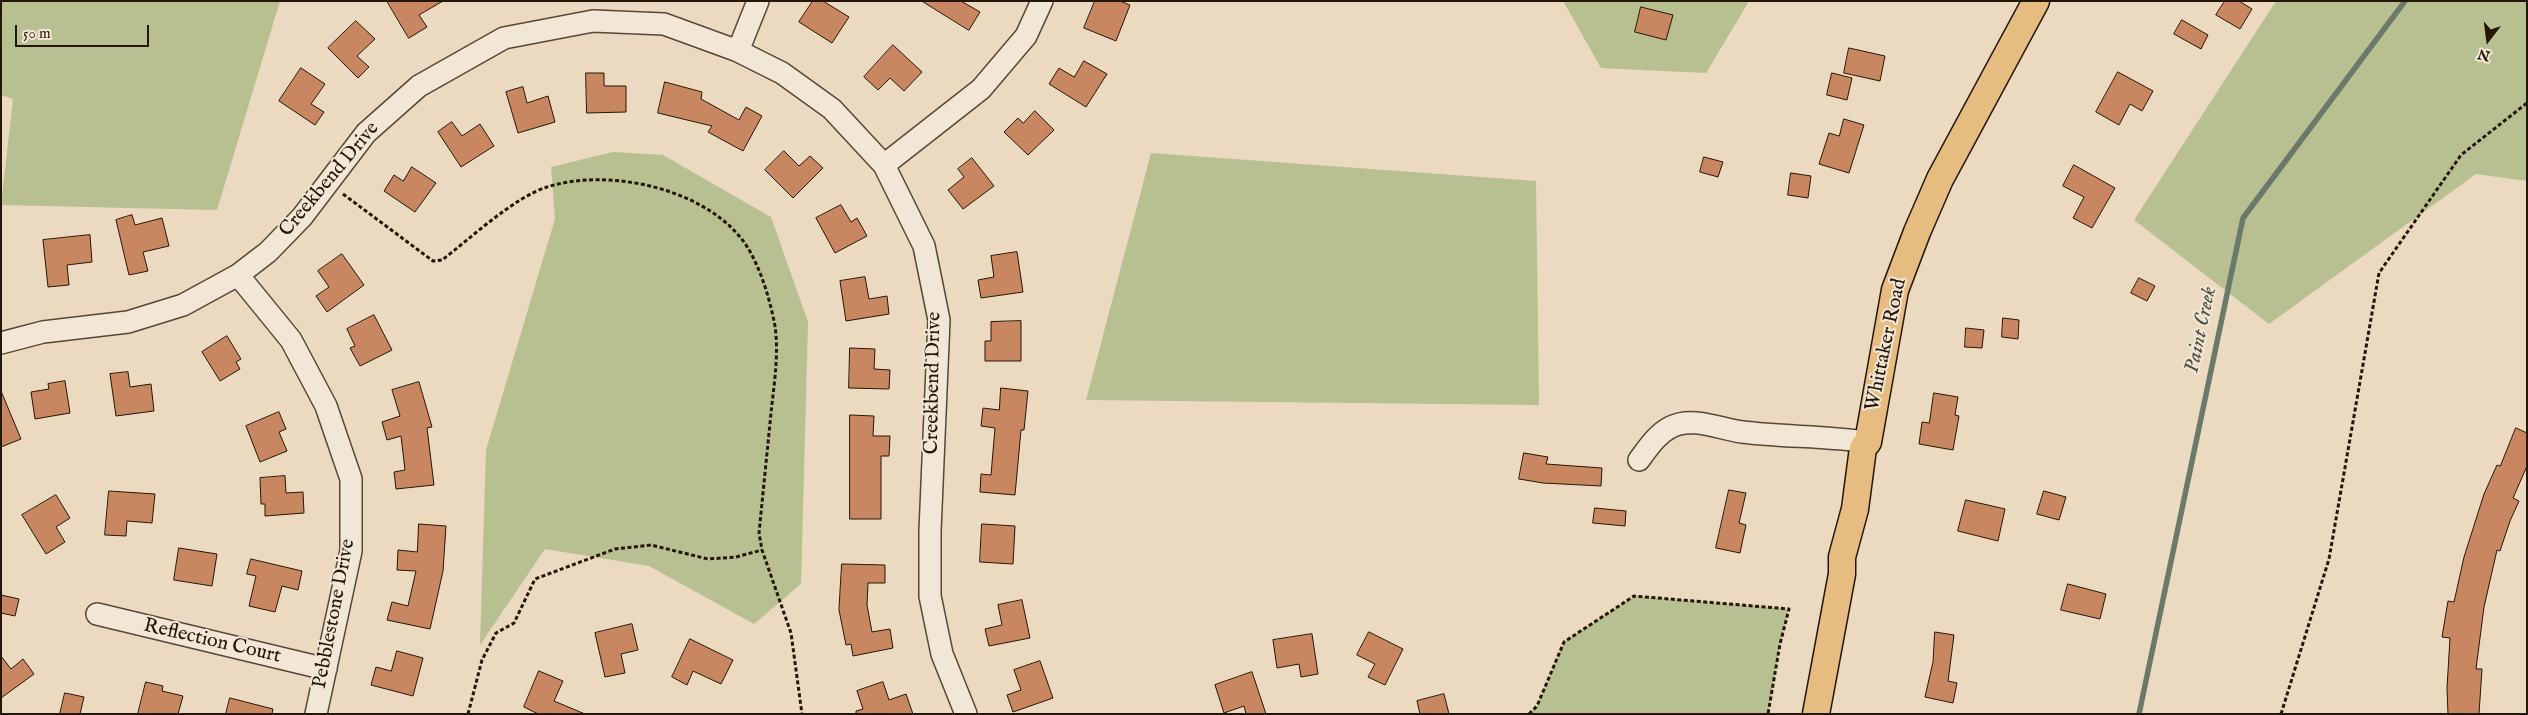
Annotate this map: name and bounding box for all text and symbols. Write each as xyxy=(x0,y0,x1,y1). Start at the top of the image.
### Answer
scale bar xyxy=(18,15,151,47)
north arrow xyxy=(2463,15,2513,65)
text: 50 m xyxy=(23,24,51,43)
text: N xyxy=(2476,44,2492,65)
street label: Creekbend Drive xyxy=(275,118,385,242)
street label: Whittaker Road xyxy=(1861,277,1913,413)
water label: Paint Creek xyxy=(2181,285,2223,375)
street label: Creekbend Drive xyxy=(921,311,947,455)
street label: Pebblestone Drive xyxy=(309,537,361,691)
street label: Reflection Court xyxy=(141,615,283,669)

